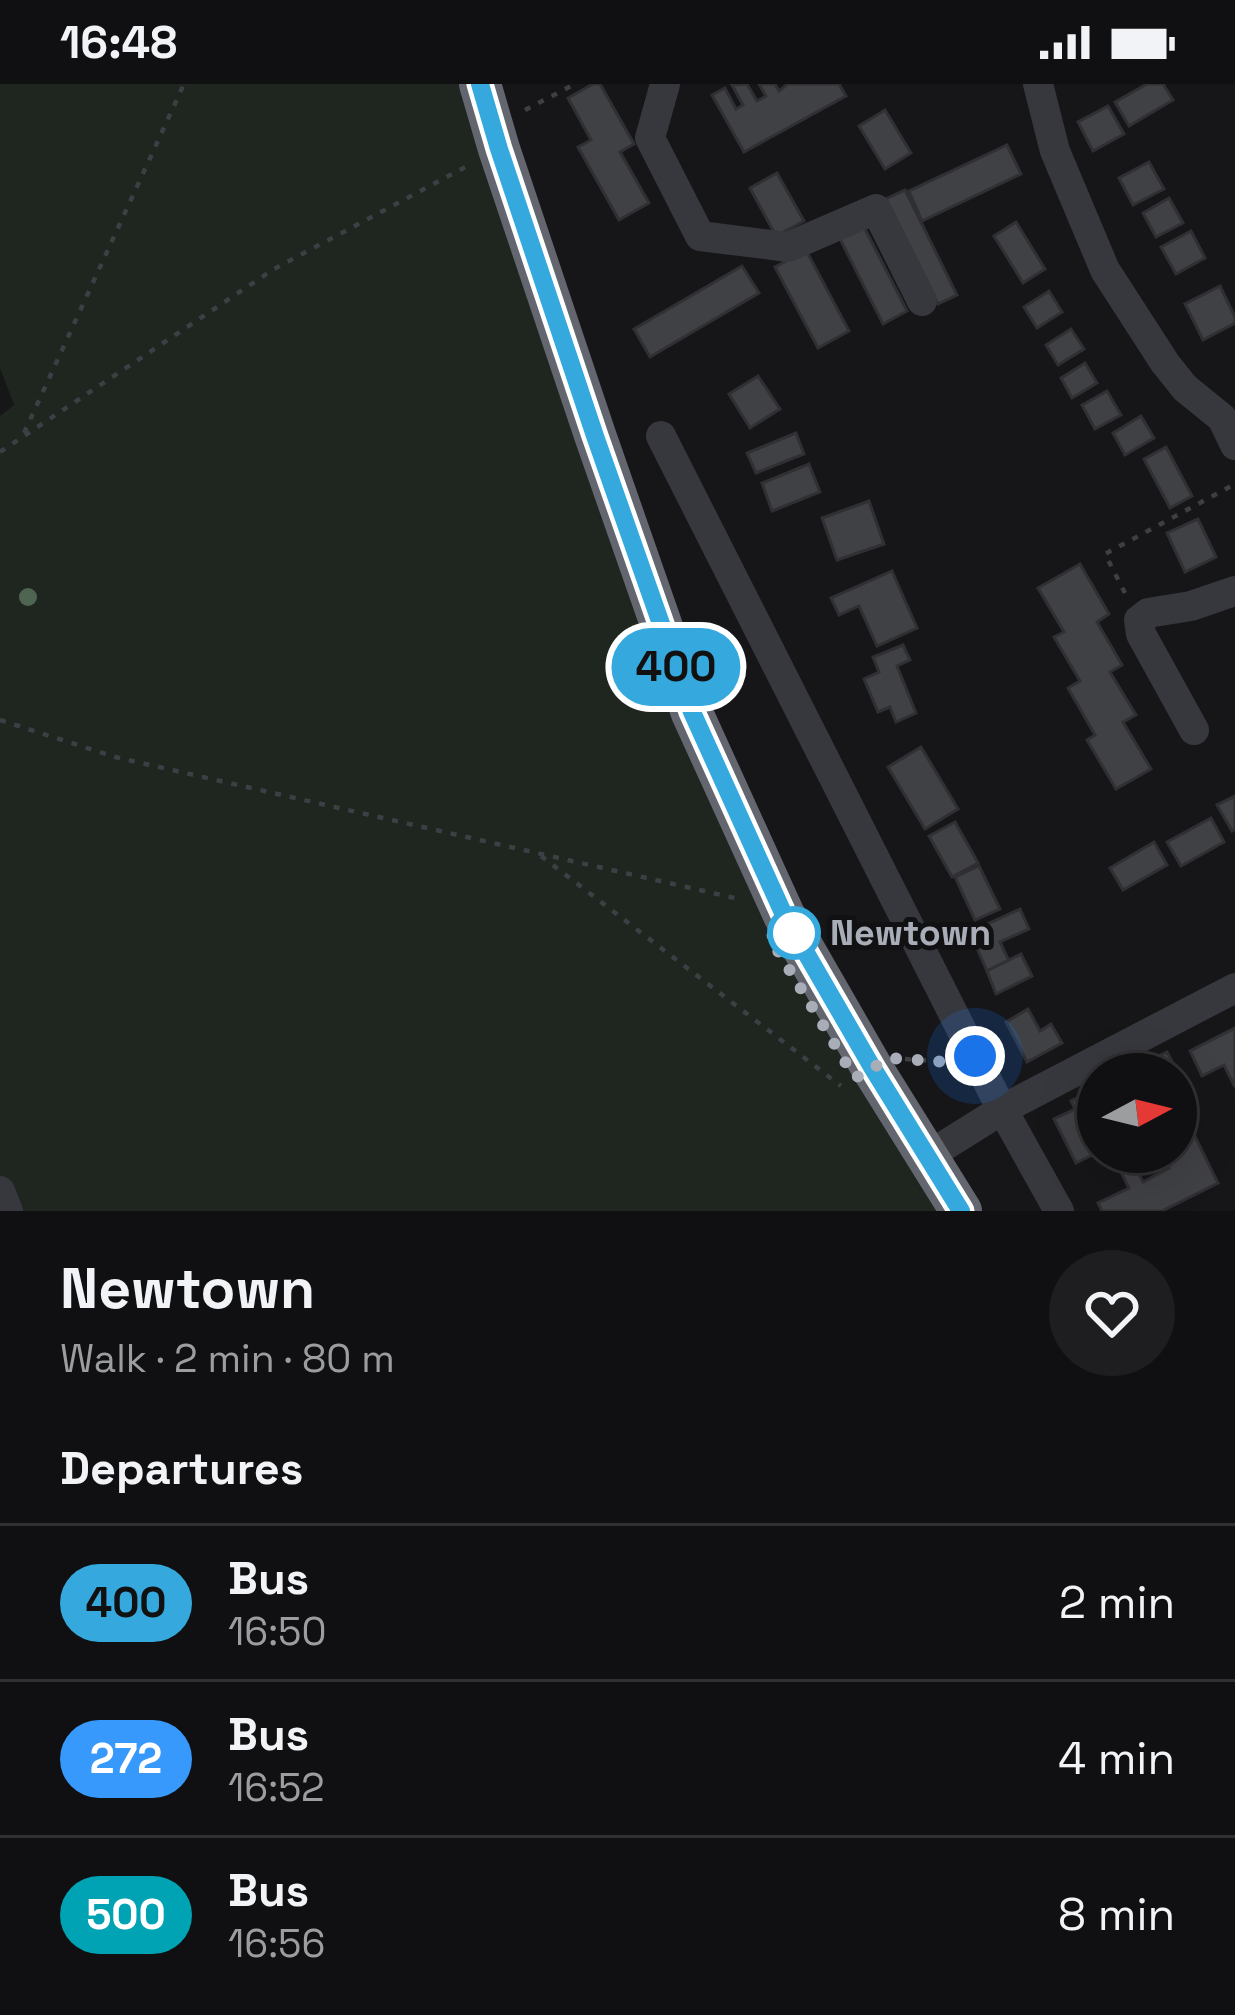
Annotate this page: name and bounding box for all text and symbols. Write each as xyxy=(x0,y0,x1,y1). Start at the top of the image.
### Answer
text: 16:48 xyxy=(60,14,177,71)
line badge: 400 xyxy=(607,628,745,706)
text: 400 xyxy=(635,640,717,693)
marker: Newtown xyxy=(769,908,819,958)
place label: Newtown xyxy=(830,910,991,956)
your location xyxy=(945,1026,1005,1086)
north arrow xyxy=(1077,1053,1197,1173)
map controls xyxy=(1077,1053,1197,1173)
button: heart xyxy=(1049,1250,1175,1376)
text: Newtown xyxy=(60,1252,315,1325)
text: Walk · 2 min · 80 m xyxy=(60,1334,395,1383)
text: Departures xyxy=(60,1440,303,1497)
text: Bus xyxy=(228,1550,309,1607)
text: 2 min xyxy=(1059,1574,1175,1631)
text: 400 xyxy=(85,1576,167,1629)
text: 16:50 xyxy=(228,1607,326,1656)
text: Bus xyxy=(228,1706,309,1763)
text: 4 min xyxy=(1058,1730,1175,1787)
text: 272 xyxy=(90,1732,162,1785)
text: 16:52 xyxy=(228,1763,325,1812)
text: Bus xyxy=(228,1862,309,1919)
text: 8 min xyxy=(1058,1886,1175,1943)
text: 500 xyxy=(86,1888,166,1941)
text: 16:56 xyxy=(228,1919,325,1968)

